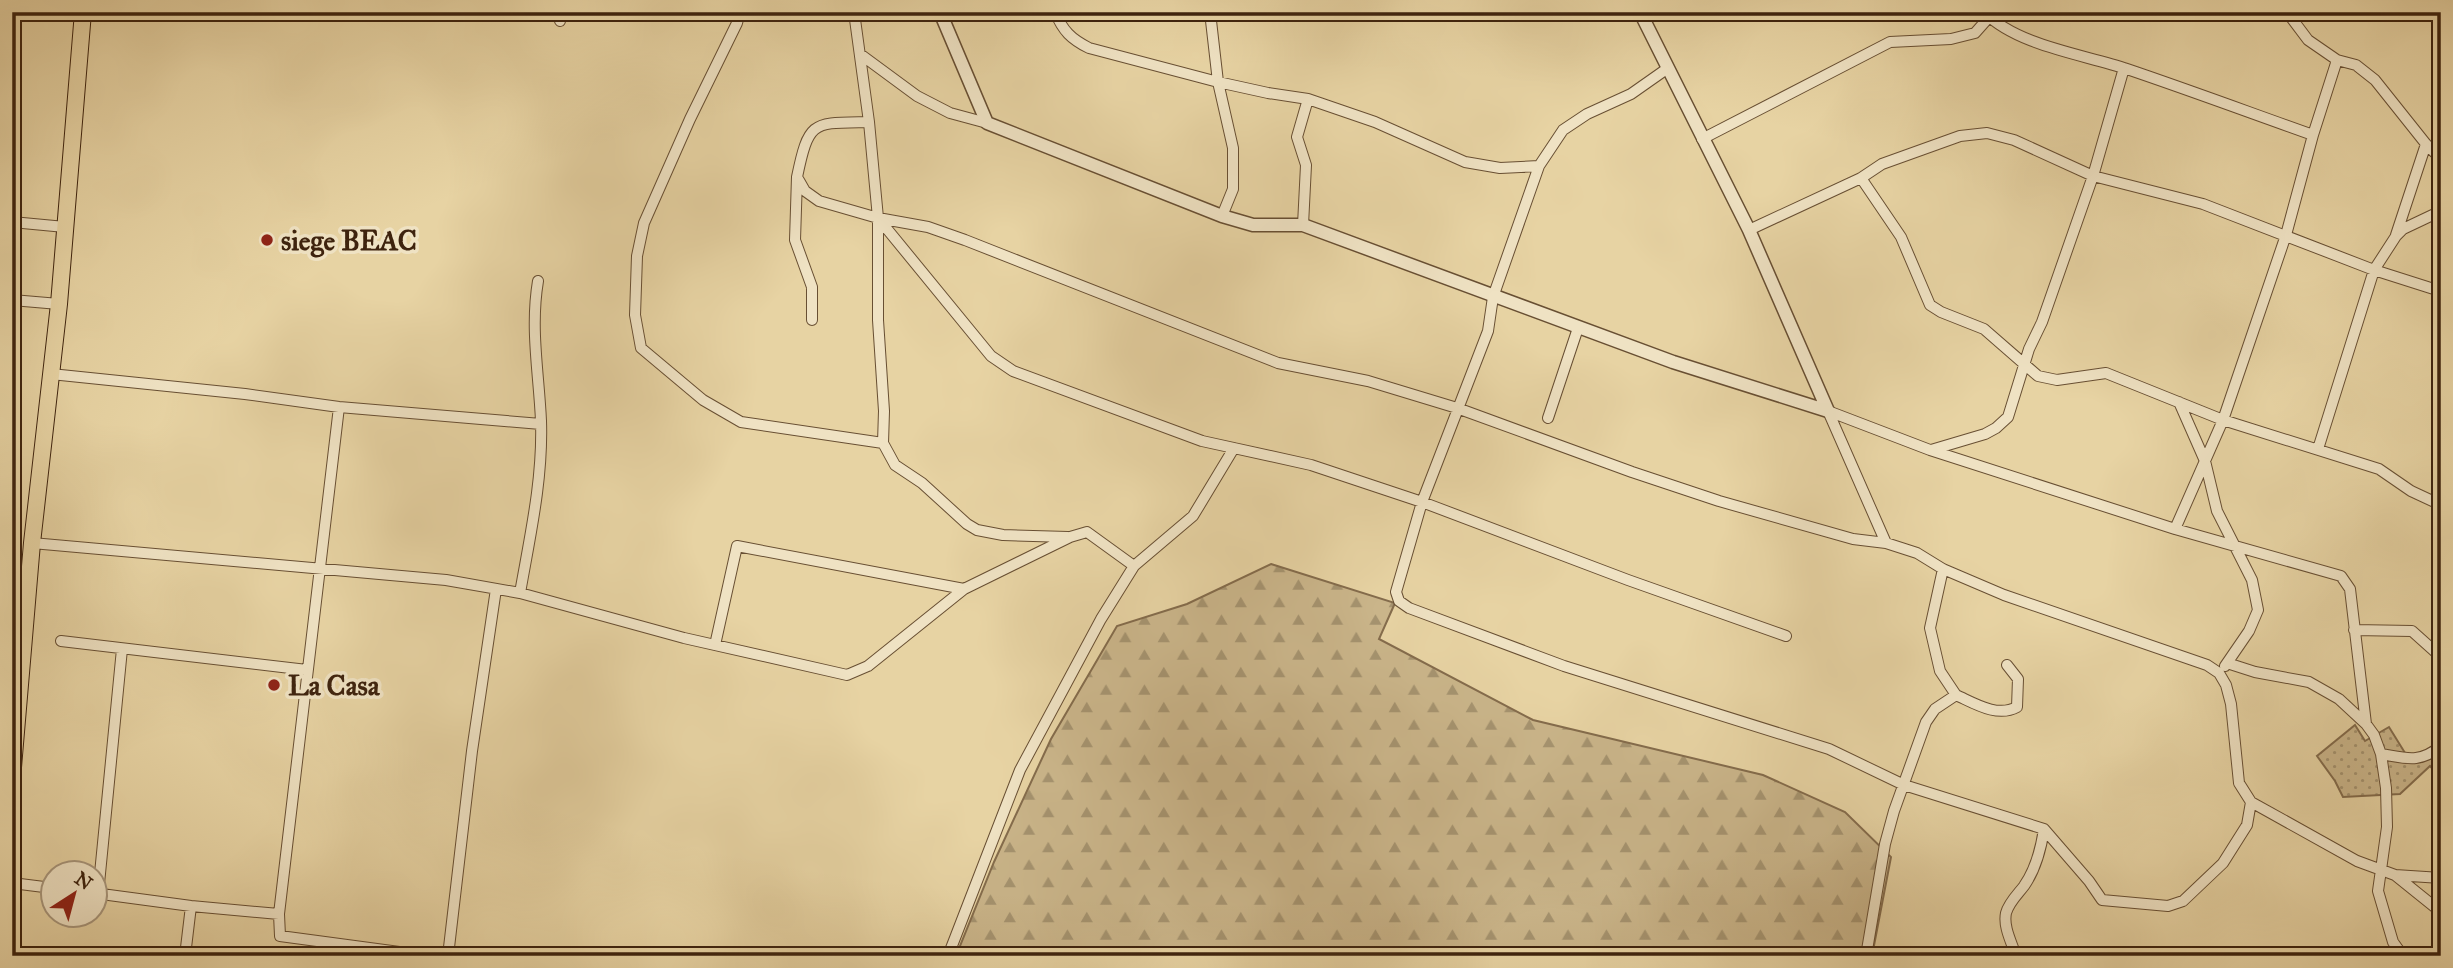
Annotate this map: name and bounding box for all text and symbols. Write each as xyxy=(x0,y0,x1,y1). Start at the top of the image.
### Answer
place label: siege BEAC xyxy=(281,223,417,258)
marker: siege BEAC xyxy=(259,232,275,248)
place label: La Casa xyxy=(288,668,381,703)
marker: La Casa xyxy=(266,677,282,693)
north arrow xyxy=(38,860,108,930)
text: N xyxy=(70,867,97,895)

